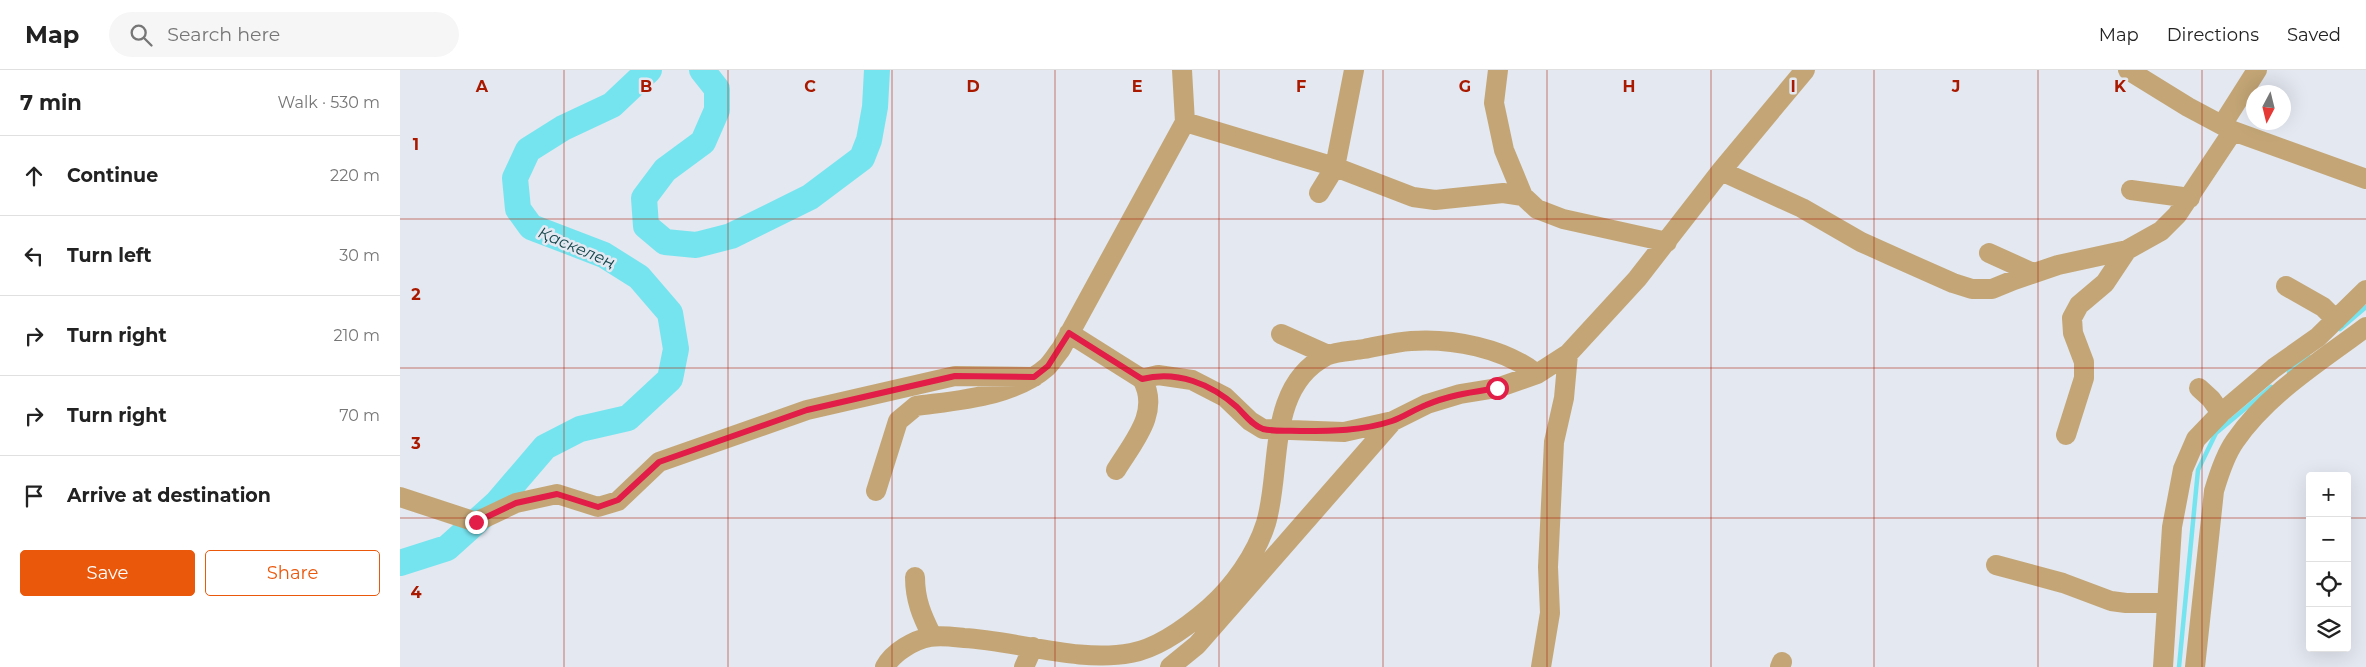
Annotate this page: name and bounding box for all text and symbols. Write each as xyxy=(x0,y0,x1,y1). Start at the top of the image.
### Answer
search box xyxy=(109,12,459,57)
text: Map xyxy=(25,20,79,49)
icon: search xyxy=(127,21,155,49)
text: Search here xyxy=(167,23,280,46)
text: Map xyxy=(2099,24,2139,46)
text: Directions xyxy=(2167,24,2259,46)
text: Saved xyxy=(2287,24,2341,46)
text: A xyxy=(475,77,489,96)
text: B xyxy=(640,77,652,96)
text: C xyxy=(804,77,816,96)
text: D xyxy=(966,77,980,96)
text: E xyxy=(1132,77,1142,96)
text: F xyxy=(1296,77,1306,96)
text: G xyxy=(1459,77,1471,96)
text: H xyxy=(1623,77,1635,96)
text: I xyxy=(1790,77,1796,96)
text: J xyxy=(1951,77,1960,96)
text: K xyxy=(2114,77,2127,96)
north arrow xyxy=(2246,85,2291,130)
text: 7 min xyxy=(20,90,82,115)
text: Walk · 530 m xyxy=(278,93,380,112)
text: 1 xyxy=(413,135,419,154)
icon: ahead xyxy=(20,162,48,190)
text: Continue xyxy=(67,164,158,187)
text: 220 m xyxy=(330,166,380,185)
water label: Қаскелең xyxy=(535,223,618,272)
icon: left xyxy=(20,242,48,270)
text: Turn left xyxy=(67,244,152,267)
text: 30 m xyxy=(339,246,380,265)
text: 2 xyxy=(411,285,421,304)
icon: right xyxy=(20,322,48,350)
text: Turn right xyxy=(67,324,167,347)
text: 210 m xyxy=(333,326,380,345)
route start xyxy=(1486,377,1509,400)
icon: right xyxy=(20,402,48,430)
text: Turn right xyxy=(67,404,167,427)
text: 70 m xyxy=(339,406,380,425)
text: 3 xyxy=(410,434,421,453)
map controls xyxy=(2306,472,2351,652)
button: + xyxy=(2306,472,2351,517)
icon: arrive xyxy=(20,482,48,510)
text: Arrive at destination xyxy=(67,484,271,507)
route end xyxy=(465,511,488,534)
button: − xyxy=(2306,517,2351,562)
button: Save xyxy=(20,550,195,596)
button: Share xyxy=(205,550,380,596)
button: locate xyxy=(2306,562,2351,607)
text: 4 xyxy=(410,583,422,602)
button: layers xyxy=(2306,607,2351,652)

